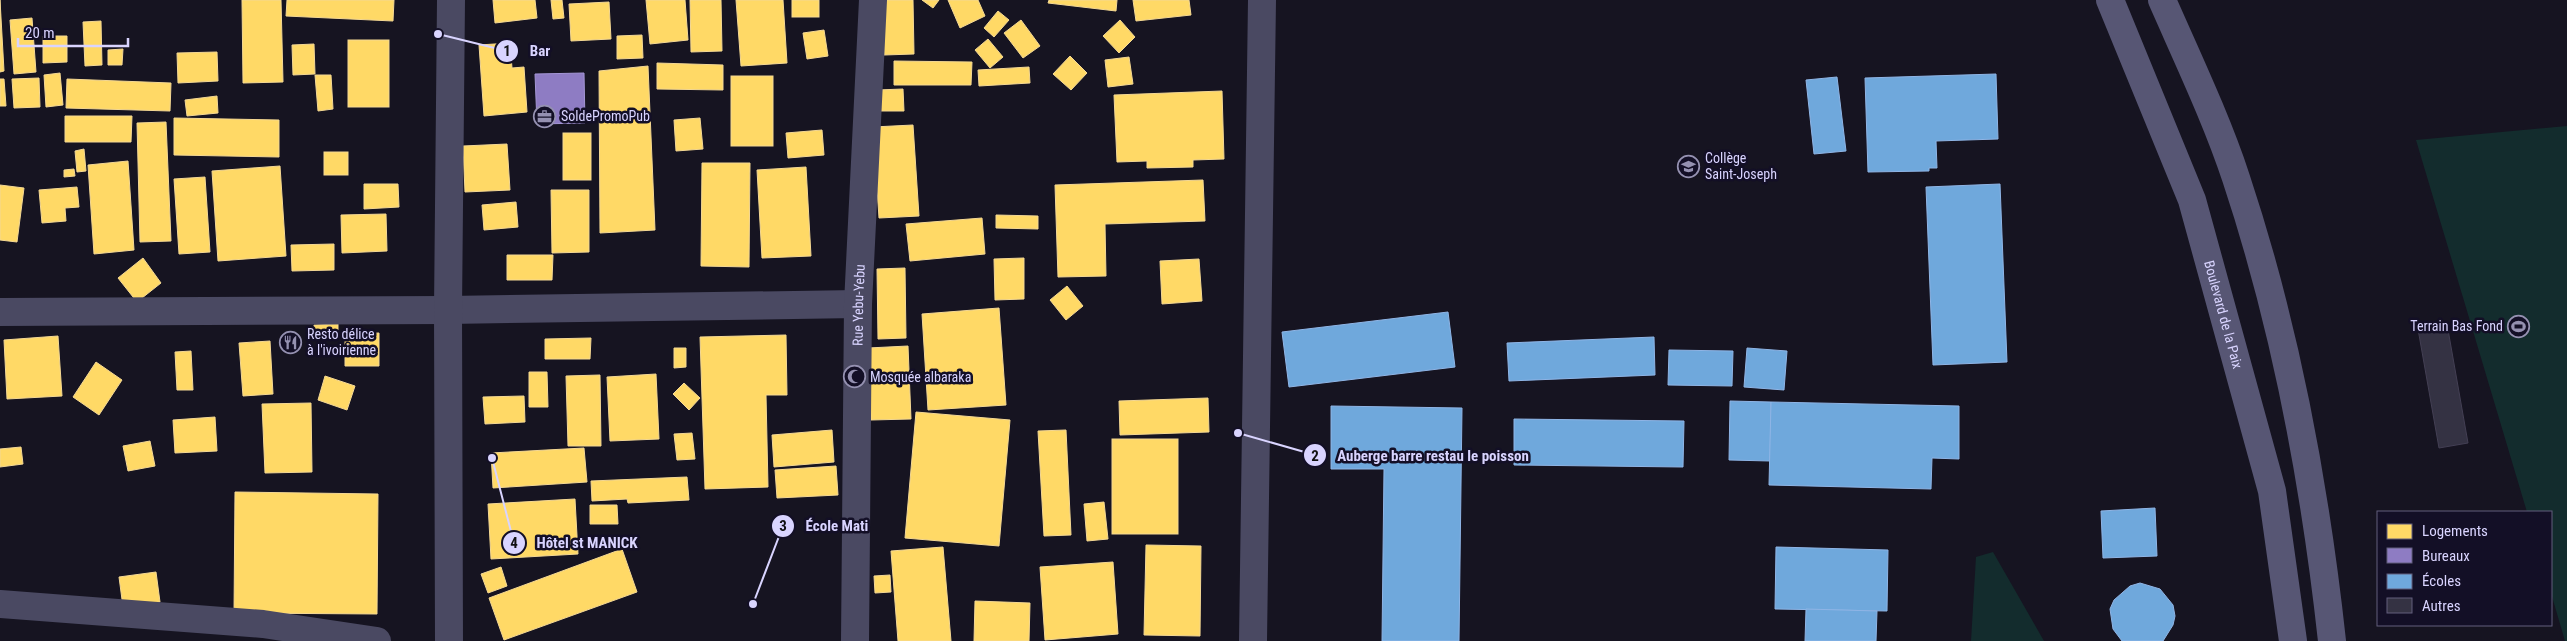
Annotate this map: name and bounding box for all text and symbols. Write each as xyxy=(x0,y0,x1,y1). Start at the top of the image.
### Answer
scale bar xyxy=(18,15,128,47)
text: 20 m xyxy=(25,24,55,42)
callout: Bar xyxy=(494,36,560,66)
text: 1 xyxy=(503,42,511,60)
text: Bar xyxy=(530,42,550,60)
office icon: SoldePromoPub xyxy=(533,104,557,128)
place label: SoldePromoPub xyxy=(561,108,650,124)
place label: Collège Saint-Joseph xyxy=(1705,150,1777,182)
school or university icon: Collège Saint-Joseph xyxy=(1677,154,1701,178)
street label: Boulevard de la Paix xyxy=(2201,259,2246,371)
street label: Rue Yebu-Yebu xyxy=(850,264,868,346)
sports icon: Terrain Bas Fond xyxy=(2507,314,2531,338)
place label: Terrain Bas Fond xyxy=(2410,318,2503,334)
place label: Resto délice à l'ivoirienne xyxy=(307,326,377,358)
restaurant icon: Resto délice à l'ivoirienne xyxy=(279,330,303,354)
mosque icon: Mosquée albaraka xyxy=(842,365,866,389)
place label: Mosquée albaraka xyxy=(870,369,971,385)
callout: Auberge barre restau le poisson xyxy=(1302,440,1539,470)
text: 2 xyxy=(1311,447,1319,465)
text: Auberge barre restau le poisson xyxy=(1337,447,1529,465)
callout: École Mati xyxy=(771,511,879,541)
legend xyxy=(2377,511,2552,626)
text: 3 xyxy=(779,517,787,535)
text: École Mati xyxy=(806,517,868,535)
text: Logements xyxy=(2422,522,2488,540)
callout: Hôtel st MANICK xyxy=(501,528,647,558)
text: 4 xyxy=(510,534,518,552)
text: Hôtel st MANICK xyxy=(536,534,638,552)
text: Bureaux xyxy=(2422,547,2470,565)
text: Écoles xyxy=(2422,572,2461,590)
text: Autres xyxy=(2422,597,2461,615)

